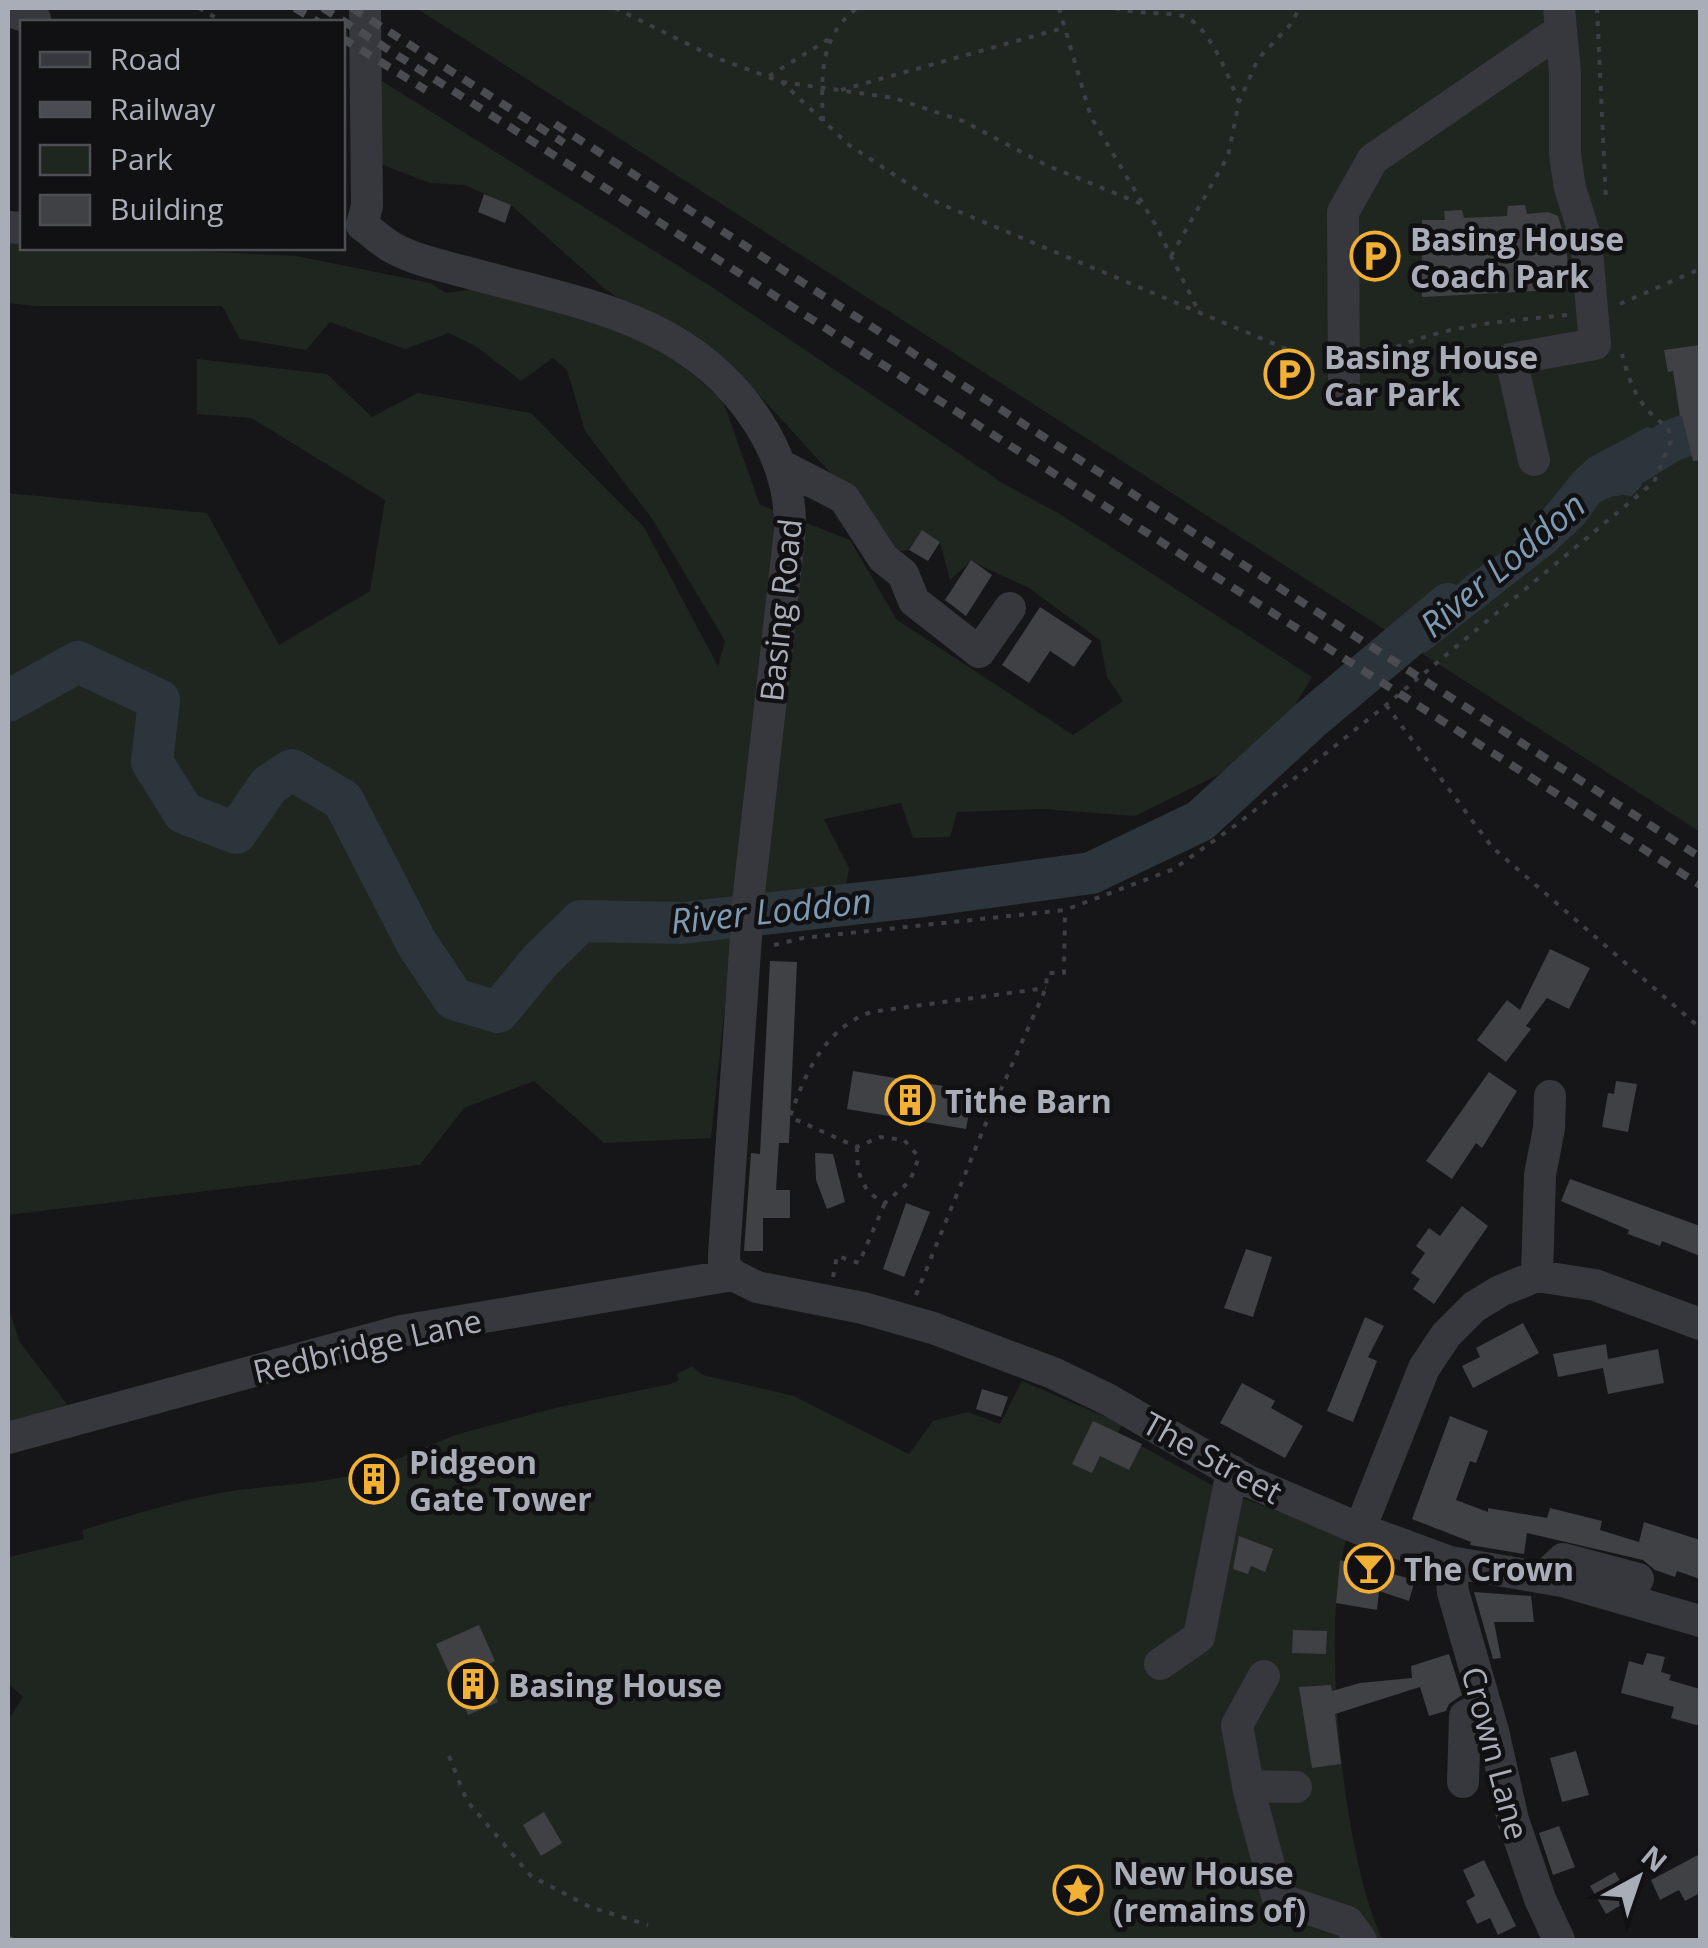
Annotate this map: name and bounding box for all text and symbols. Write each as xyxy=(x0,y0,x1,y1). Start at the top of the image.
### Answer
legend xyxy=(20,20,345,250)
text: Road xyxy=(110,38,182,79)
text: Railway xyxy=(110,88,216,129)
text: Park xyxy=(110,138,173,179)
text: Building xyxy=(110,188,224,229)
place label: Basing House Coach Park xyxy=(1410,217,1624,297)
parking icon: Basing House Coach Park xyxy=(1349,230,1401,282)
place label: Basing House Car Park xyxy=(1324,335,1538,415)
parking icon: Basing House Car Park xyxy=(1263,348,1315,400)
water label: River Loddon xyxy=(1409,481,1595,647)
street label: Basing Road xyxy=(749,517,811,703)
water label: River Loddon xyxy=(668,876,874,944)
building icon: Tithe Barn xyxy=(884,1074,936,1126)
place label: Tithe Barn xyxy=(945,1079,1112,1122)
street label: Redbridge Lane xyxy=(248,1298,486,1392)
street label: The Street xyxy=(1136,1401,1290,1513)
place label: Pidgeon Gate Tower xyxy=(409,1440,592,1520)
building icon: Pidgeon Gate Tower xyxy=(348,1453,400,1505)
bar icon: The Crown xyxy=(1343,1542,1395,1594)
place label: The Crown xyxy=(1404,1547,1574,1590)
building icon: Basing House xyxy=(447,1658,499,1710)
street label: Crown Lane xyxy=(1452,1662,1540,1844)
place label: Basing House xyxy=(508,1663,722,1706)
north arrow xyxy=(1588,1828,1688,1928)
text: N xyxy=(1634,1836,1676,1880)
place label: New House (remains of) xyxy=(1113,1851,1306,1931)
place icon: New House (remains of) xyxy=(1052,1864,1104,1916)

